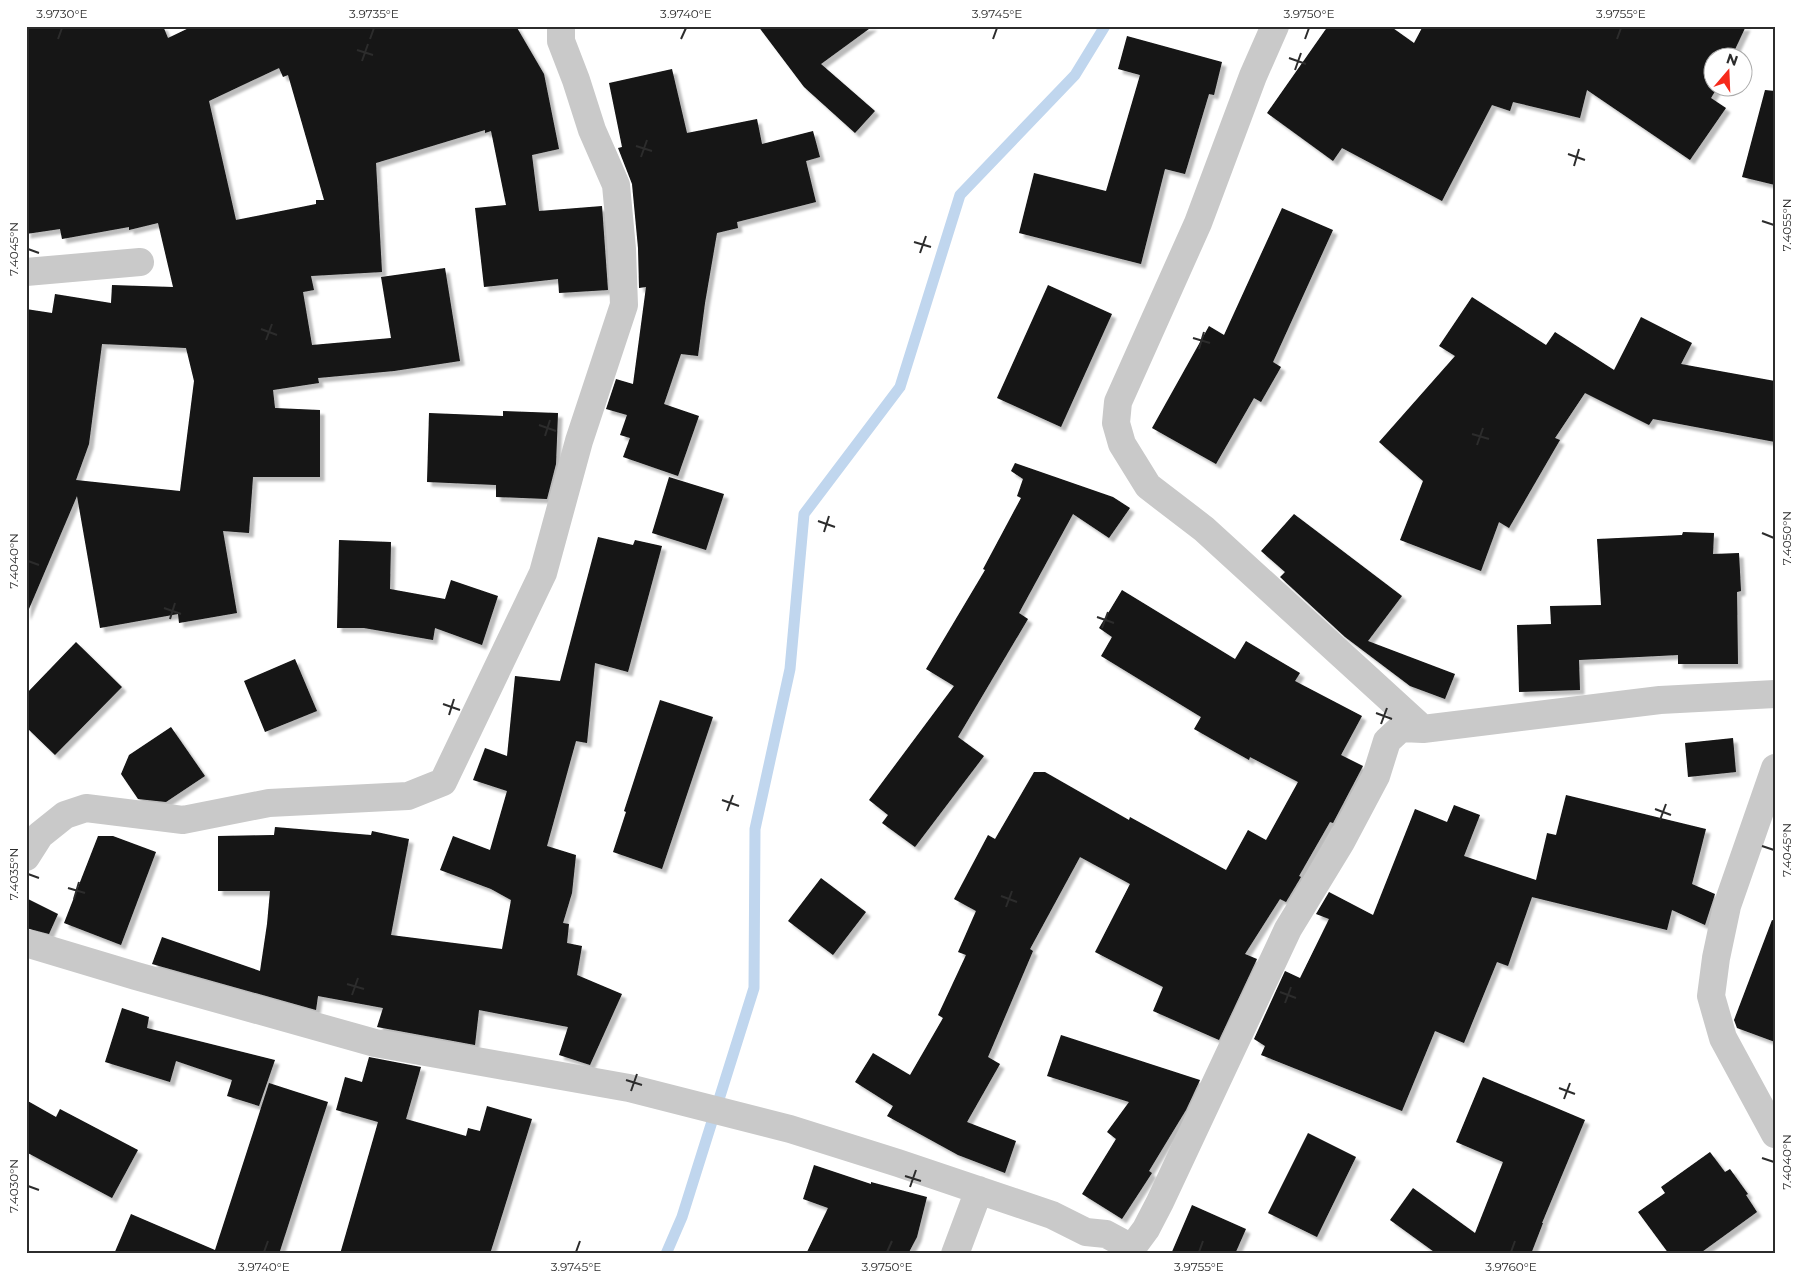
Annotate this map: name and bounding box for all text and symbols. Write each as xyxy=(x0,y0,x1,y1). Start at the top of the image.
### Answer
text: 3.9730°E xyxy=(36,6,88,21)
text: 3.9735°E xyxy=(349,6,399,21)
text: 3.9740°E xyxy=(660,6,712,21)
text: 3.9745°E xyxy=(972,6,1022,21)
text: 3.9750°E xyxy=(1283,6,1335,21)
text: 3.9755°E xyxy=(1596,6,1646,21)
north arrow xyxy=(1704,48,1754,98)
text: N xyxy=(1724,49,1741,70)
text: 7.4055°N xyxy=(1779,199,1794,251)
text: 7.4045°N xyxy=(6,222,21,276)
text: 7.4050°N xyxy=(1779,511,1794,565)
text: 7.4040°N xyxy=(6,533,21,589)
text: 7.4045°N xyxy=(1779,823,1794,877)
text: 7.4035°N xyxy=(6,848,21,900)
text: 7.4040°N xyxy=(1779,1134,1794,1190)
text: 7.4030°N xyxy=(6,1159,21,1213)
text: 3.9740°E xyxy=(238,1259,290,1274)
text: 3.9745°E xyxy=(551,1259,601,1274)
text: 3.9750°E xyxy=(861,1259,913,1274)
text: 3.9755°E xyxy=(1174,1259,1224,1274)
text: 3.9760°E xyxy=(1485,1259,1537,1274)

